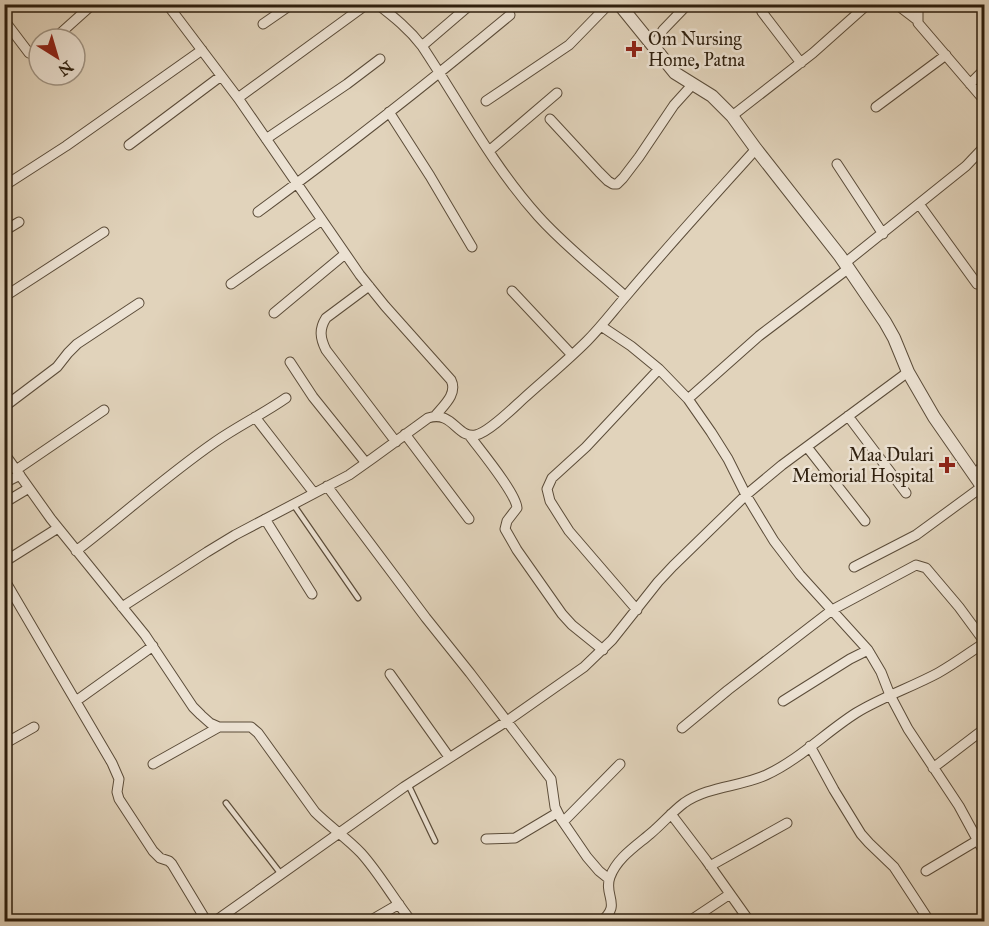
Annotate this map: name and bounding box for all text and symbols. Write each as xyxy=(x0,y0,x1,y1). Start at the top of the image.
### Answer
north arrow xyxy=(27,27,87,87)
place label: Om Nursing Home, Patna xyxy=(648,28,745,71)
marker: Om Nursing Home, Patna xyxy=(625,40,643,58)
text: N xyxy=(54,57,77,81)
place label: Maa Dulari Memorial Hospital xyxy=(792,444,934,487)
marker: Maa Dulari Memorial Hospital xyxy=(938,456,956,474)

